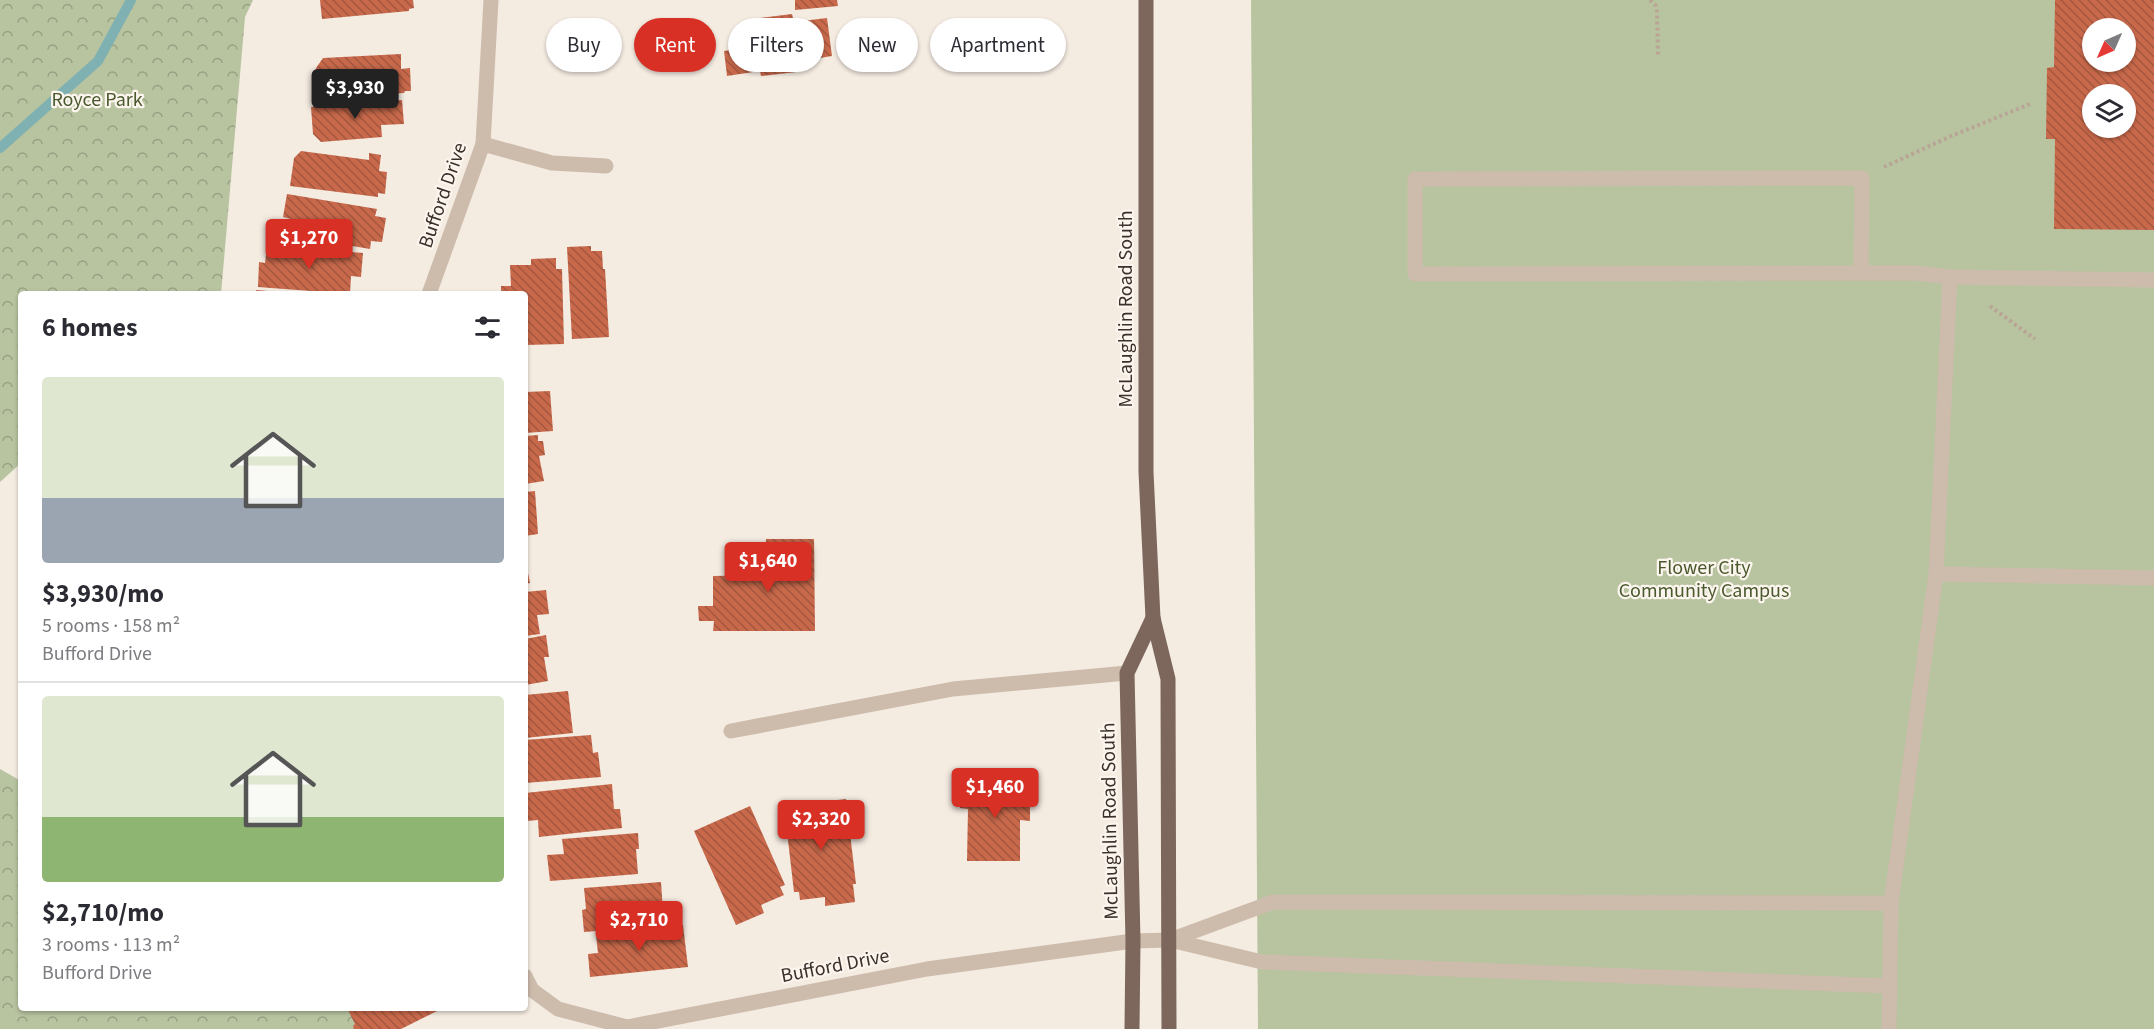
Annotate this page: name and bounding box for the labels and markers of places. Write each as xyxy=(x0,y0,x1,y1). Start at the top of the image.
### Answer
pin: $3,930 xyxy=(306,69,404,120)
pin: $1,270 xyxy=(260,219,358,270)
pin: $1,640 xyxy=(719,542,817,593)
pin: $1,460 xyxy=(946,768,1044,819)
pin: $2,320 xyxy=(772,800,870,851)
pin: $2,710 xyxy=(590,901,688,952)

